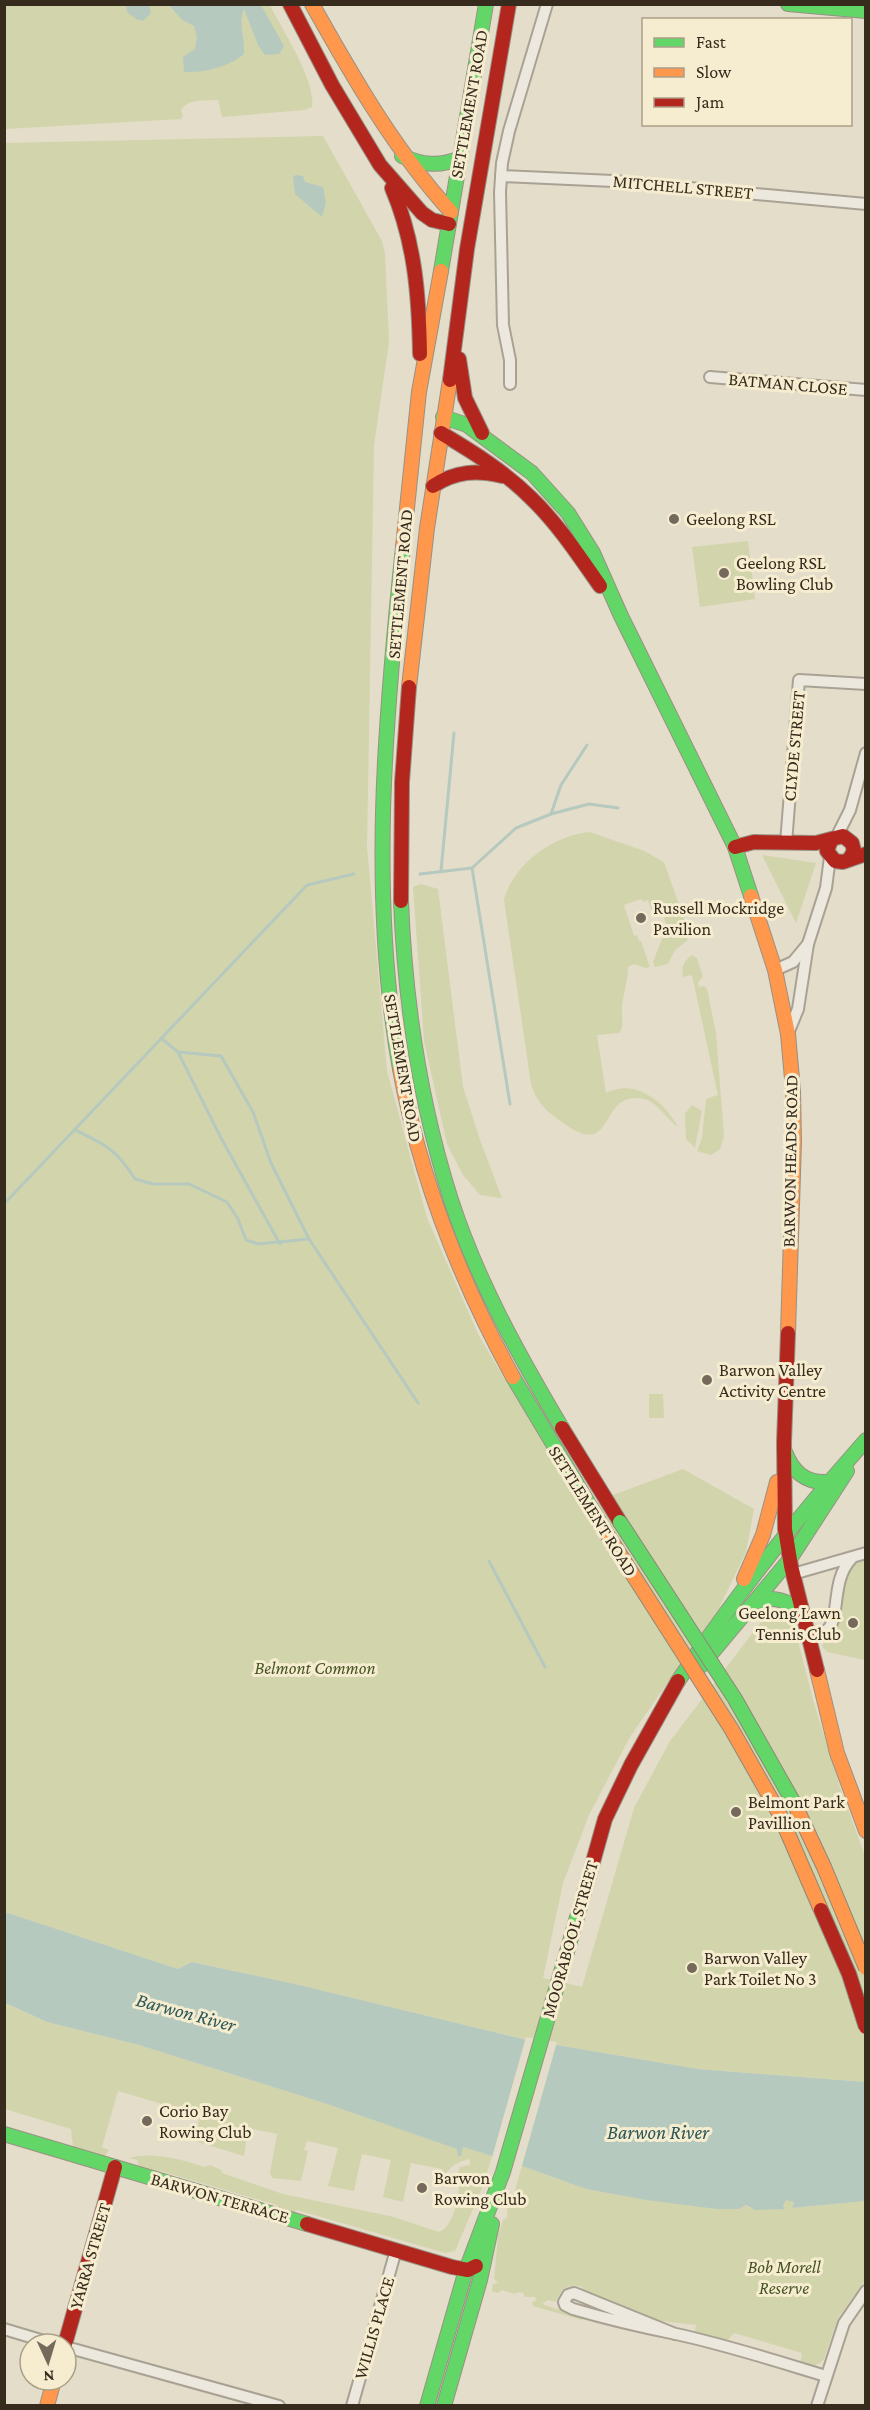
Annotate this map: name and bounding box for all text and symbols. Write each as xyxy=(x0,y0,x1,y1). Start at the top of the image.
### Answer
legend xyxy=(642,18,852,126)
street label: SETTLEMENT ROAD xyxy=(446,28,492,180)
text: Fast xyxy=(696,32,727,52)
text: Slow xyxy=(696,62,732,82)
text: Jam xyxy=(694,92,725,112)
street label: MITCHELL STREET xyxy=(612,171,754,203)
street label: BATMAN CLOSE xyxy=(728,369,849,399)
street label: SETTLEMENT ROAD xyxy=(383,508,417,660)
place label: Geelong RSL xyxy=(686,509,776,529)
marker: Geelong RSL xyxy=(667,512,681,526)
place label: Geelong RSL Bowling Club xyxy=(736,553,833,594)
marker: Geelong RSL Bowling Club xyxy=(717,566,731,580)
street label: CLYDE STREET xyxy=(779,690,809,802)
place label: Russell Mockridge Pavilion xyxy=(653,898,784,939)
marker: Russell Mockridge Pavilion xyxy=(634,911,648,925)
street label: SETTLEMENT ROAD xyxy=(380,992,426,1144)
street label: BARWON HEADS ROAD xyxy=(778,1074,802,1248)
place label: Barwon Valley Activity Centre xyxy=(719,1360,826,1401)
marker: Barwon Valley Activity Centre xyxy=(700,1373,714,1387)
street label: SETTLEMENT ROAD xyxy=(545,1442,641,1580)
place label: Geelong Lawn Tennis Club xyxy=(738,1603,841,1644)
marker: Geelong Lawn Tennis Club xyxy=(846,1616,860,1630)
park label: Belmont Common xyxy=(254,1658,376,1678)
place label: Belmont Park Pavillion xyxy=(748,1792,845,1833)
marker: Belmont Park Pavillion xyxy=(729,1805,743,1819)
street label: MOORABOOL STREET xyxy=(538,1858,602,2020)
place label: Barwon Valley Park Toilet No 3 xyxy=(704,1948,817,1989)
marker: Barwon Valley Park Toilet No 3 xyxy=(685,1961,699,1975)
water label: Barwon River xyxy=(134,1988,239,2036)
place label: Corio Bay Rowing Club xyxy=(159,2101,252,2142)
marker: Corio Bay Rowing Club xyxy=(140,2114,154,2128)
water label: Barwon River xyxy=(607,2121,710,2143)
place label: Barwon Rowing Club xyxy=(434,2168,527,2209)
street label: BARWON TERRACE xyxy=(149,2169,292,2227)
marker: Barwon Rowing Club xyxy=(415,2181,429,2195)
street label: YARRA STREET xyxy=(65,2200,115,2311)
park label: Bob Morell Reserve xyxy=(747,2257,821,2298)
street label: WILLIS PLACE xyxy=(350,2274,398,2382)
north arrow xyxy=(18,2332,78,2392)
text: N xyxy=(43,2368,55,2385)

